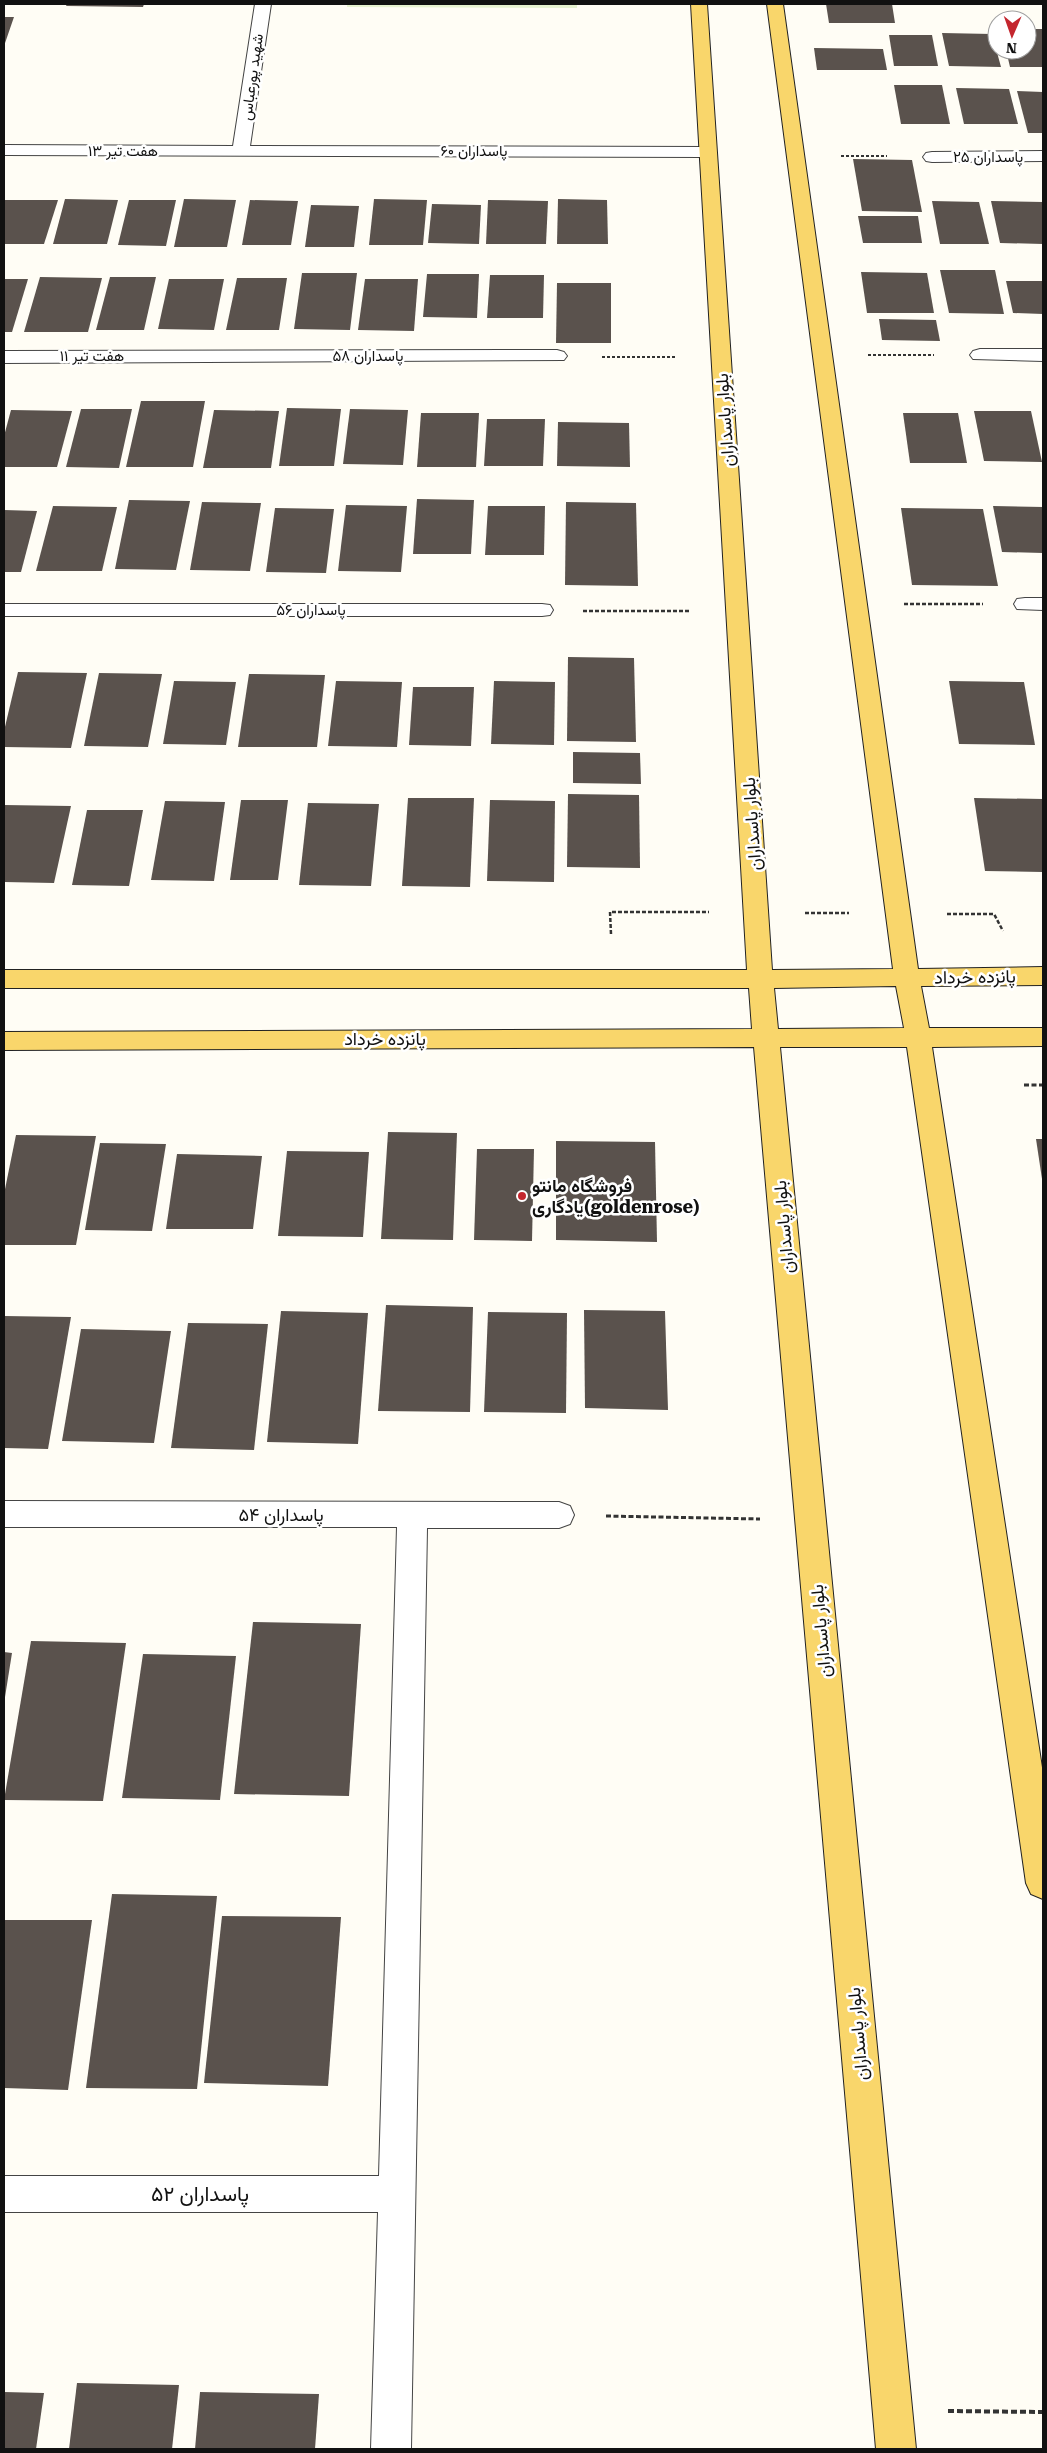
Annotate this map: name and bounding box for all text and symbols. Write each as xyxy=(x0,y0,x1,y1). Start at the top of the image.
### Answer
north arrow xyxy=(987,10,1037,60)
street label: شهید پورعباس xyxy=(237,32,268,122)
text: N xyxy=(1006,40,1017,56)
street label: هفت تیر ۱۳ xyxy=(88,142,158,160)
street label: پاسداران ۶۰ xyxy=(440,142,508,161)
street label: پاسداران ۲۵ xyxy=(953,148,1023,167)
street label: هفت تیر ۱۱ xyxy=(60,347,124,365)
street label: پاسداران ۵۸ xyxy=(332,347,404,366)
street label: بلوار پاسداران xyxy=(711,373,740,467)
street label: پاسداران ۵۶ xyxy=(276,601,346,620)
street label: بلوار پاسداران xyxy=(738,777,767,871)
street label: پانزده خرداد xyxy=(934,965,1016,990)
street label: پانزده خرداد xyxy=(344,1028,426,1051)
place label: فروشگاه مانتو یادگاری(goldenrose) xyxy=(532,1175,699,1218)
street label: بلوار پاسداران xyxy=(769,1179,800,1275)
marker: فروشگاه مانتو یادگاری(goldenrose) xyxy=(516,1190,528,1202)
street label: پاسداران ۵۴ xyxy=(238,1504,324,1527)
street label: بلوار پاسداران xyxy=(806,1583,837,1679)
street label: بلوار پاسداران xyxy=(843,1986,874,2082)
street label: پاسداران ۵۲ xyxy=(151,2182,249,2208)

